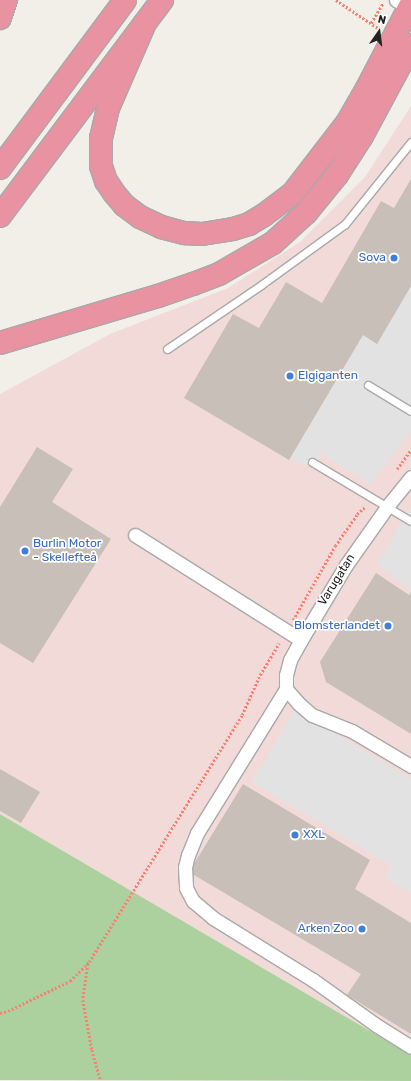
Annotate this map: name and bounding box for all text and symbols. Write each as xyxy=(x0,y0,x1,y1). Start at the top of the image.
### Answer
north arrow xyxy=(359,12,399,52)
text: N xyxy=(377,13,387,27)
place label: Sova xyxy=(359,251,386,265)
marker: Sova xyxy=(389,253,399,263)
place label: Elgiganten xyxy=(298,369,358,383)
marker: Elgiganten xyxy=(285,371,295,381)
place label: Burlin Motor - Skellefteå xyxy=(33,537,101,565)
marker: Burlin Motor - Skellefteå xyxy=(20,546,30,556)
street label: Varugatan xyxy=(316,552,358,608)
place label: Blomsterlandet xyxy=(294,619,380,633)
marker: Blomsterlandet xyxy=(383,621,393,631)
place label: XXL xyxy=(303,828,325,842)
marker: XXL xyxy=(290,830,300,840)
place label: Arken Zoo xyxy=(298,922,354,936)
marker: Arken Zoo xyxy=(357,924,367,934)

